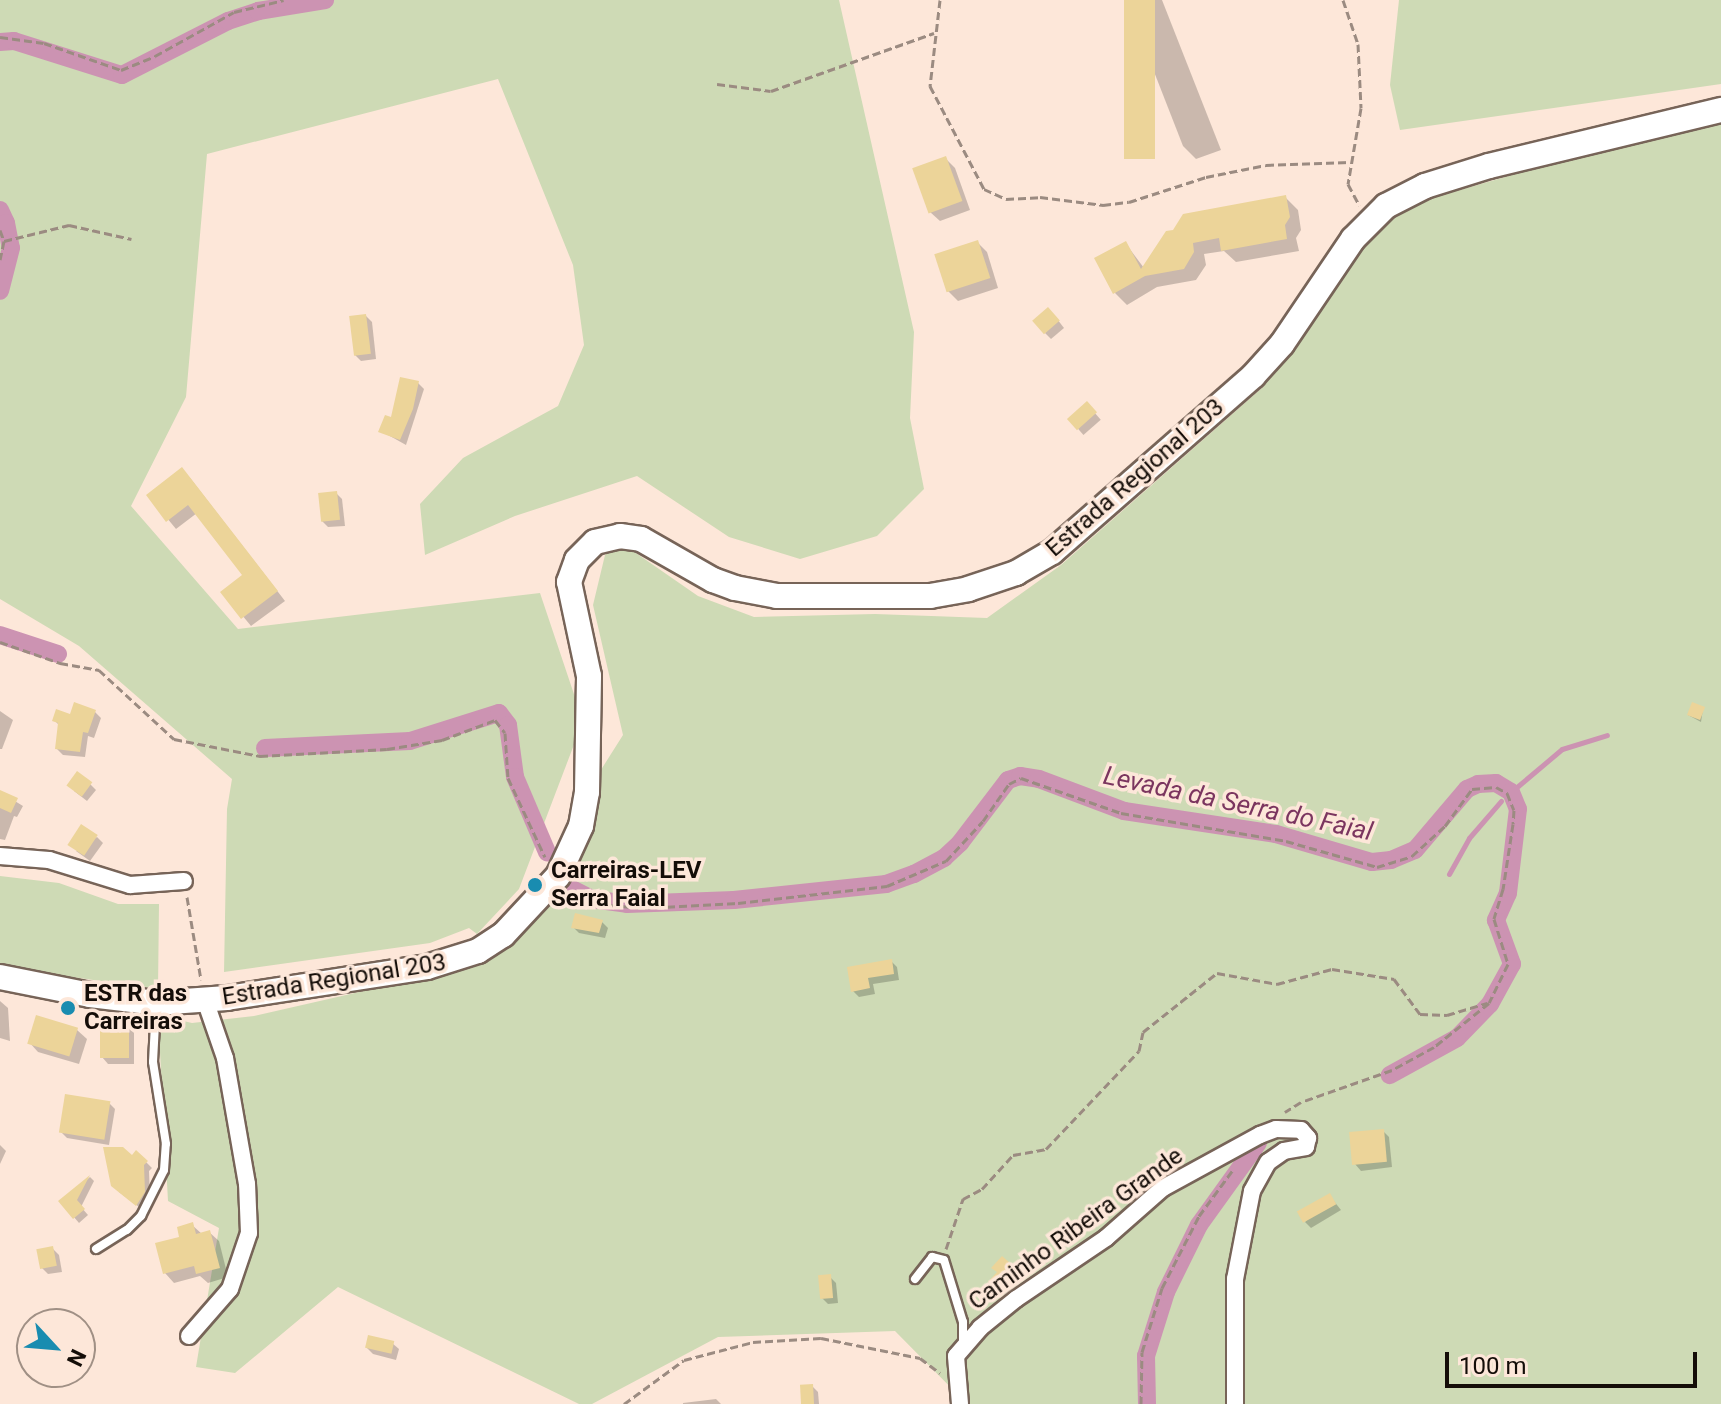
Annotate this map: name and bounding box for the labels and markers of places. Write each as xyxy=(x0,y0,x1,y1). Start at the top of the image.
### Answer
place label: Carreiras-LEV Serra Faial xyxy=(551,857,701,913)
marker: Carreiras-LEV Serra Faial xyxy=(526,876,544,894)
place label: ESTR das Carreiras xyxy=(84,980,187,1036)
marker: ESTR das Carreiras xyxy=(59,999,77,1017)

